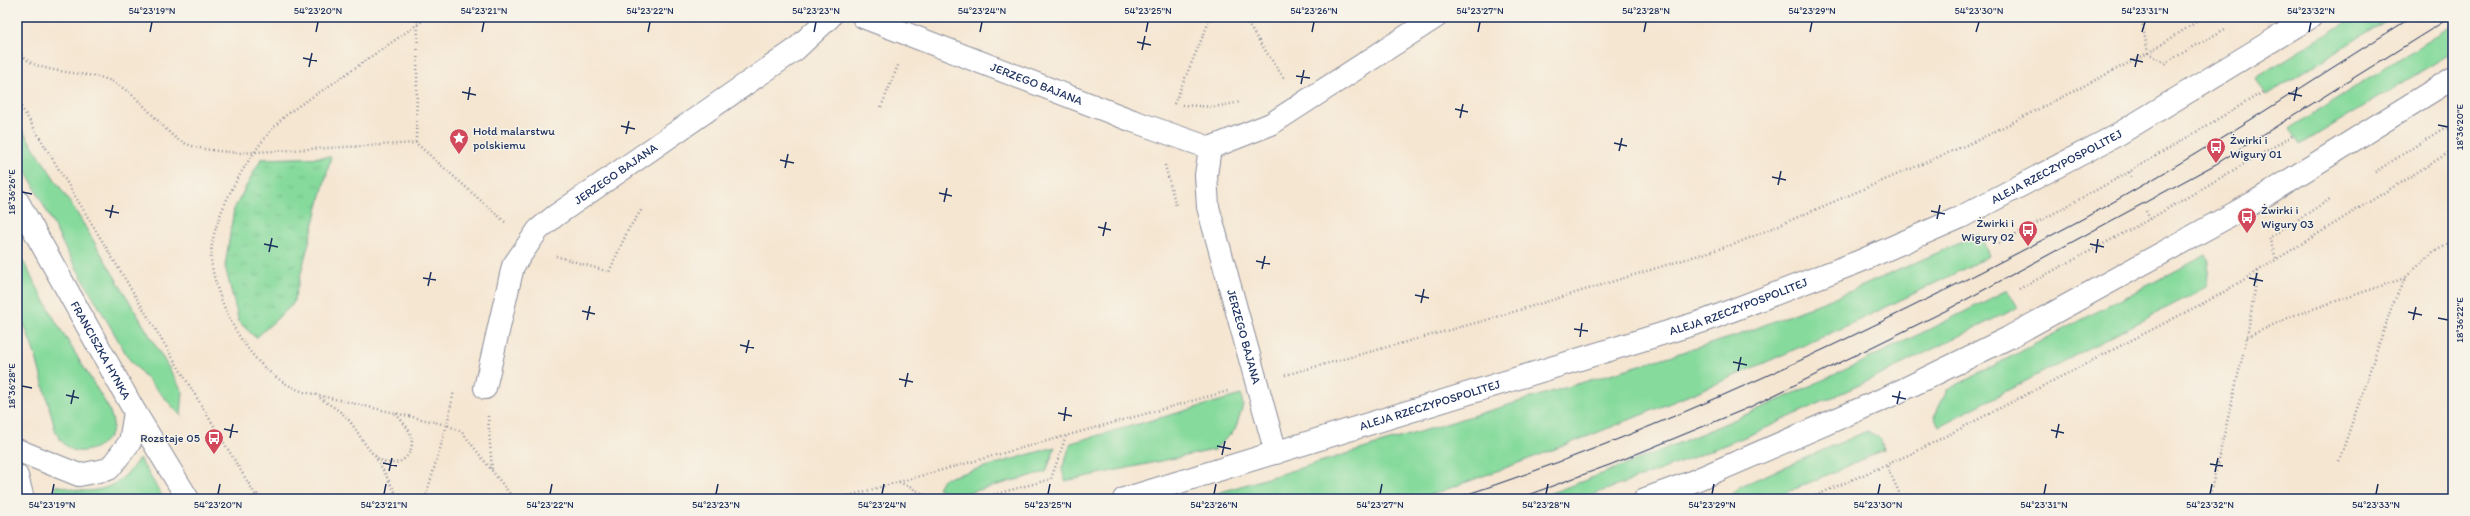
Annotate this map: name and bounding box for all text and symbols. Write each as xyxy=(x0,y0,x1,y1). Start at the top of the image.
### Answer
text: 54°23'19"N xyxy=(128,4,176,17)
text: 54°23'20"N xyxy=(294,4,343,17)
text: 54°23'21"N xyxy=(460,4,508,17)
text: 54°23'22"N xyxy=(626,4,674,17)
text: 54°23'23"N xyxy=(792,4,840,17)
text: 54°23'24"N xyxy=(958,4,1006,17)
text: 54°23'25"N xyxy=(1124,4,1172,17)
text: 54°23'26"N xyxy=(1290,4,1338,17)
text: 54°23'27"N xyxy=(1456,4,1504,17)
text: 54°23'28"N xyxy=(1622,4,1670,17)
text: 54°23'29"N xyxy=(1788,4,1836,17)
text: 54°23'30"N xyxy=(1955,4,2004,17)
text: 54°23'31"N xyxy=(2121,4,2169,17)
text: 54°23'32"N xyxy=(2287,4,2335,17)
street label: JERZEGO BAJANA xyxy=(988,60,1085,108)
text: 18°36'20"E xyxy=(2453,103,2466,150)
place label: Hołd malarstwu polskiemu xyxy=(473,124,555,152)
street label: ALEJA RZECZYPOSPOLITEJ xyxy=(1989,126,2125,207)
place icon: Hołd malarstwu polskiemu xyxy=(448,127,470,155)
place label: Żwirki i Wigury 01 xyxy=(2230,133,2282,161)
bus stop icon: Żwirki i Wigury 01 xyxy=(2205,136,2227,164)
street label: JERZEGO BAJANA xyxy=(572,140,660,208)
text: 18°36'26"E xyxy=(5,169,18,215)
place label: Żwirki i Wigury 03 xyxy=(2261,203,2314,231)
bus stop icon: Żwirki i Wigury 03 xyxy=(2236,206,2258,234)
place label: Żwirki i Wigury 02 xyxy=(1961,216,2015,244)
bus stop icon: Żwirki i Wigury 02 xyxy=(2017,219,2039,247)
street label: ALEJA RZECZYPOSPOLITEJ xyxy=(1668,275,1810,338)
street label: JERZEGO BAJANA xyxy=(1224,288,1264,386)
text: 18°36'22"E xyxy=(2453,297,2466,343)
street label: FRANCISZKA HYNKA xyxy=(68,299,134,402)
text: 18°36'28"E xyxy=(5,363,18,409)
street label: ALEJA RZECZYPOSPOLITEJ xyxy=(1358,377,1502,433)
bus stop icon: Rozstaje 05 xyxy=(203,427,225,455)
place label: Rozstaje 05 xyxy=(140,431,200,445)
text: 54°23'19"N xyxy=(28,498,76,511)
text: 54°23'20"N xyxy=(194,498,243,511)
text: 54°23'21"N xyxy=(360,498,408,511)
text: 54°23'22"N xyxy=(526,498,574,511)
text: 54°23'23"N xyxy=(692,498,740,511)
text: 54°23'24"N xyxy=(858,498,906,511)
text: 54°23'25"N xyxy=(1024,498,1072,511)
text: 54°23'26"N xyxy=(1190,498,1238,511)
text: 54°23'27"N xyxy=(1356,498,1404,511)
text: 54°23'28"N xyxy=(1522,498,1570,511)
text: 54°23'29"N xyxy=(1688,498,1736,511)
text: 54°23'30"N xyxy=(1854,498,1903,511)
text: 54°23'31"N xyxy=(2020,498,2068,511)
text: 54°23'32"N xyxy=(2186,498,2234,511)
text: 54°23'33"N xyxy=(2352,498,2400,511)

